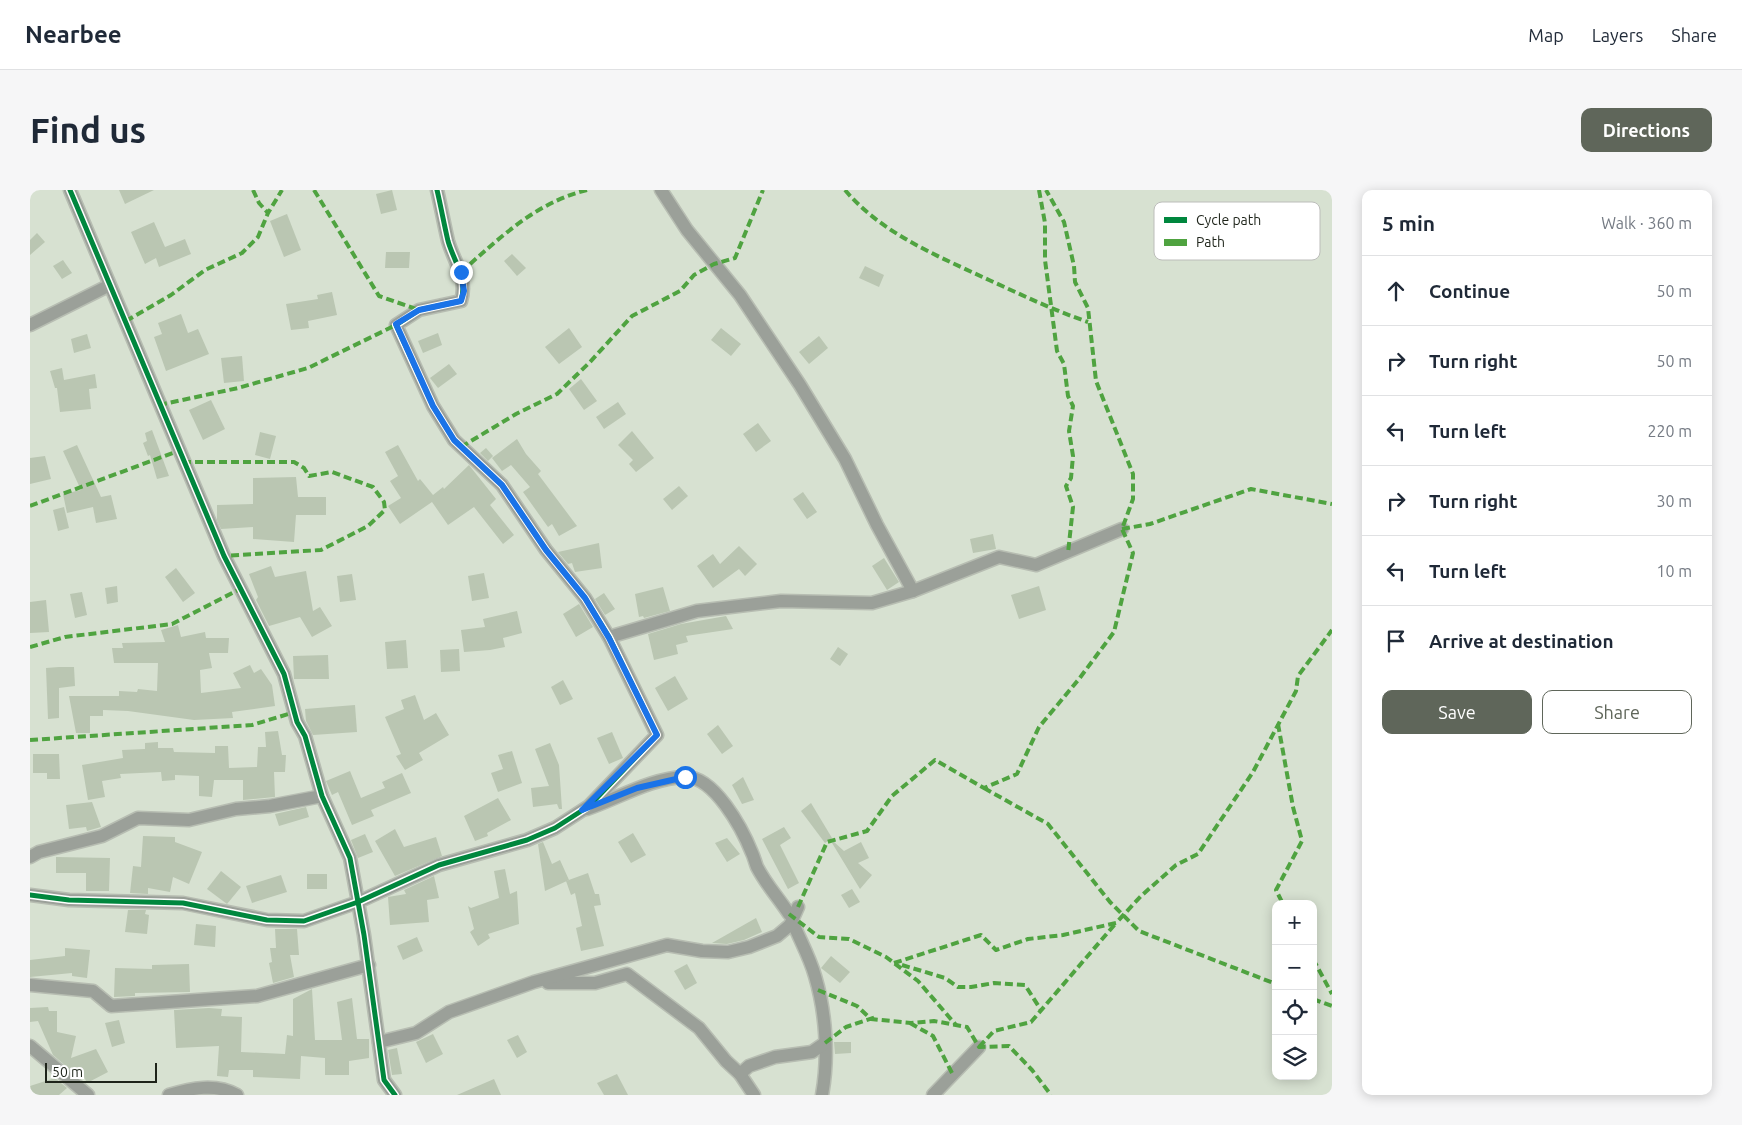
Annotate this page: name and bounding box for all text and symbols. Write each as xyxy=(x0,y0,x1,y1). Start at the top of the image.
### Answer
text: Nearbee xyxy=(25,21,122,48)
text: Map xyxy=(1528,25,1564,45)
text: Layers xyxy=(1592,25,1643,45)
text: Share xyxy=(1671,25,1717,45)
button: Directions xyxy=(1581,108,1712,152)
text: Find us xyxy=(30,110,146,150)
legend xyxy=(1154,202,1320,260)
text: 5 min xyxy=(1382,211,1435,235)
text: Cycle path xyxy=(1196,212,1261,228)
text: Walk · 360 m xyxy=(1601,214,1692,232)
text: Path xyxy=(1196,234,1225,250)
route end xyxy=(450,261,473,284)
icon: ahead xyxy=(1382,277,1410,305)
text: Continue xyxy=(1429,280,1510,302)
text: 50 m xyxy=(1656,282,1692,300)
icon: right xyxy=(1382,347,1410,375)
text: Turn right xyxy=(1429,350,1517,372)
text: 50 m xyxy=(1656,352,1692,370)
icon: left xyxy=(1382,417,1410,445)
text: Turn left xyxy=(1429,420,1507,442)
text: 220 m xyxy=(1647,422,1692,440)
icon: right xyxy=(1382,487,1410,515)
text: Turn right xyxy=(1429,490,1517,512)
text: 30 m xyxy=(1656,492,1692,510)
icon: left xyxy=(1382,557,1410,585)
text: Turn left xyxy=(1429,560,1507,582)
text: 10 m xyxy=(1656,562,1692,580)
icon: arrive xyxy=(1382,627,1410,655)
text: Arrive at destination xyxy=(1429,630,1614,652)
button: Save xyxy=(1382,690,1532,734)
button: Share xyxy=(1542,690,1692,734)
route start xyxy=(674,766,697,789)
map controls xyxy=(1272,900,1317,1080)
button: + xyxy=(1272,900,1317,945)
button: − xyxy=(1272,945,1317,990)
button: locate xyxy=(1272,990,1317,1035)
button: layers xyxy=(1272,1035,1317,1080)
scale bar xyxy=(45,1060,158,1083)
text: 50 m xyxy=(52,1064,83,1080)

